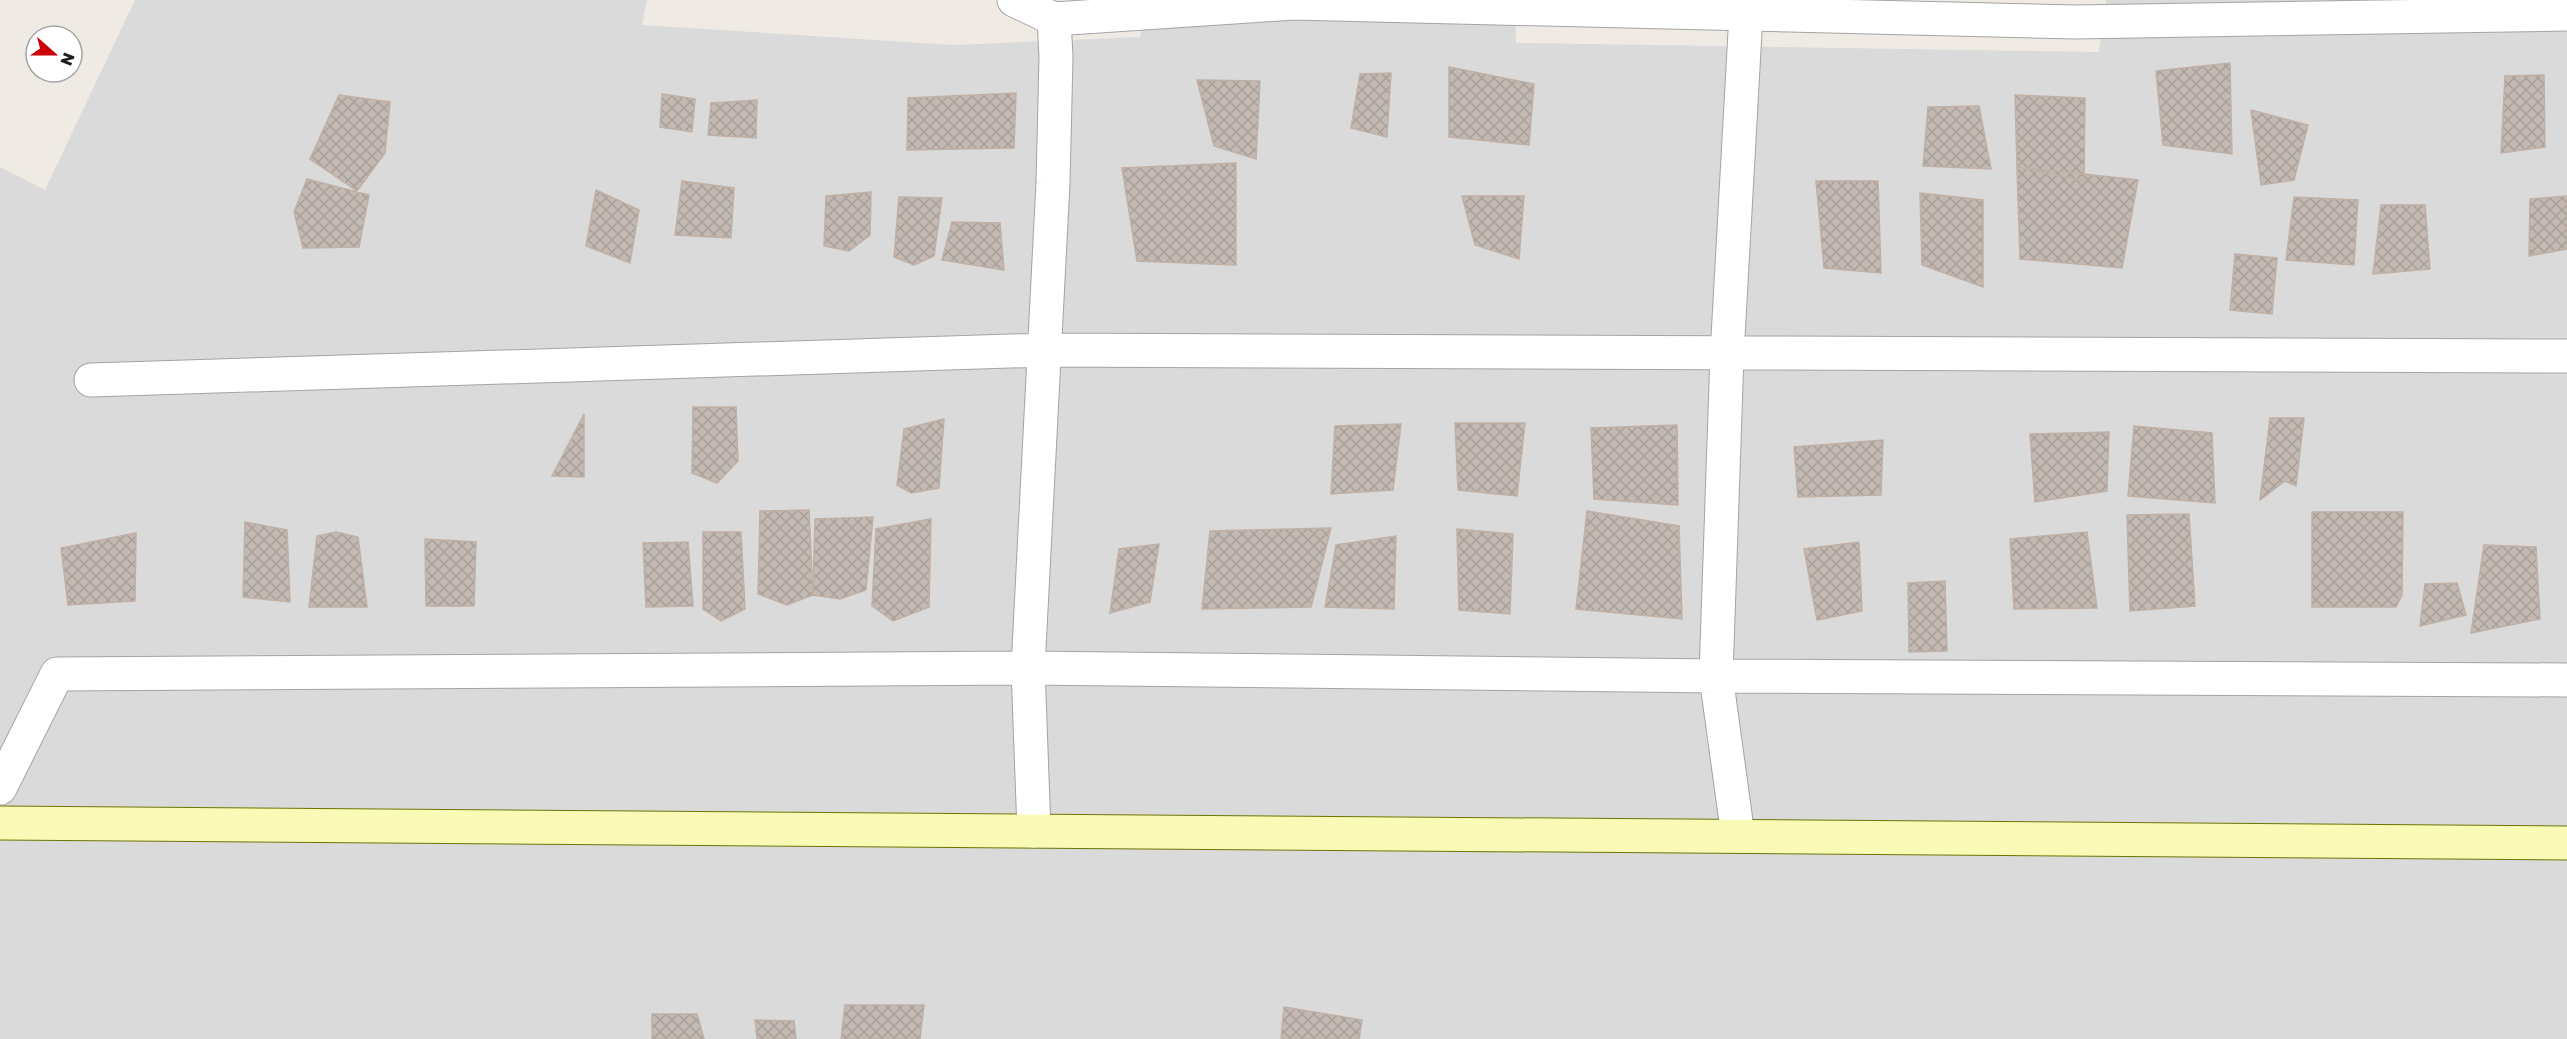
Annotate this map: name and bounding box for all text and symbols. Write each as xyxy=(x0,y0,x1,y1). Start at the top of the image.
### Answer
north arrow xyxy=(24,24,84,84)
text: N xyxy=(56,50,80,69)

